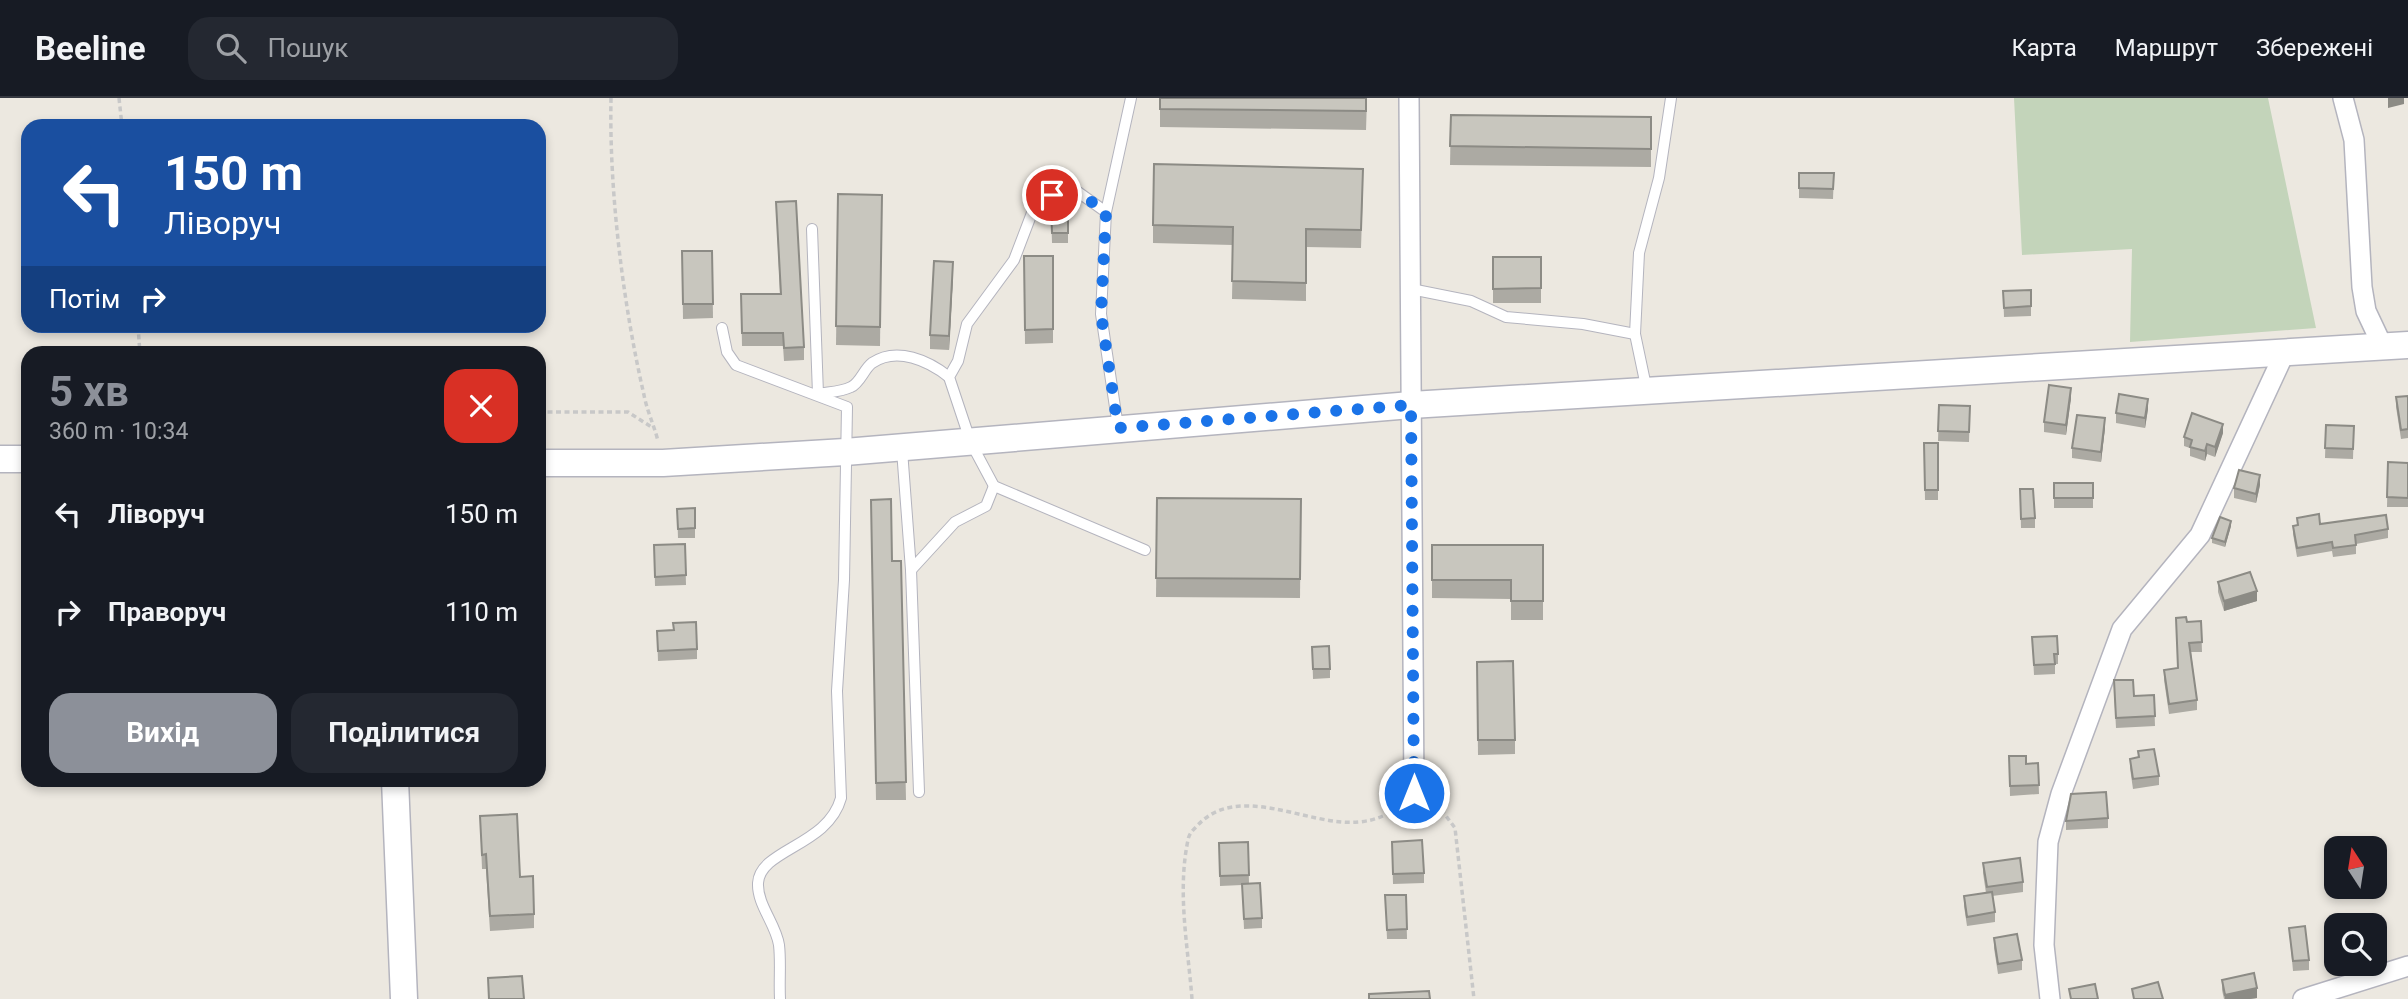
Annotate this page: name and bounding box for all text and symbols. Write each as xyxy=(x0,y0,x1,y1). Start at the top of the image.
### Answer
search box xyxy=(188,17,678,80)
text: Beeline xyxy=(35,29,146,68)
icon: search xyxy=(212,29,250,67)
text: Пошук xyxy=(268,33,348,63)
text: Карта xyxy=(2011,34,2077,62)
text: Маршрут xyxy=(2115,34,2218,62)
text: Збережені xyxy=(2256,34,2373,62)
text: 150 m xyxy=(164,145,303,202)
icon: left xyxy=(49,147,140,238)
pin xyxy=(1022,165,1082,225)
icon: arrive xyxy=(1033,176,1071,214)
text: Ліворуч xyxy=(164,204,281,242)
icon: right xyxy=(134,280,172,318)
text: Потім xyxy=(49,284,120,314)
text: 5 хв xyxy=(49,367,129,416)
button: close xyxy=(444,369,518,443)
text: 360 m · 10:34 xyxy=(49,418,188,445)
icon: left xyxy=(49,495,87,533)
text: Ліворуч xyxy=(108,499,205,529)
text: 150 m xyxy=(445,499,518,529)
icon: right xyxy=(49,593,87,631)
text: Праворуч xyxy=(108,597,226,627)
text: 110 m xyxy=(445,597,518,627)
button: Вихід xyxy=(49,693,277,773)
button: Поділитися xyxy=(291,693,518,773)
position arrow xyxy=(1377,756,1451,830)
north arrow xyxy=(2324,836,2387,900)
map controls xyxy=(2324,836,2387,976)
button: search xyxy=(2324,913,2387,976)

